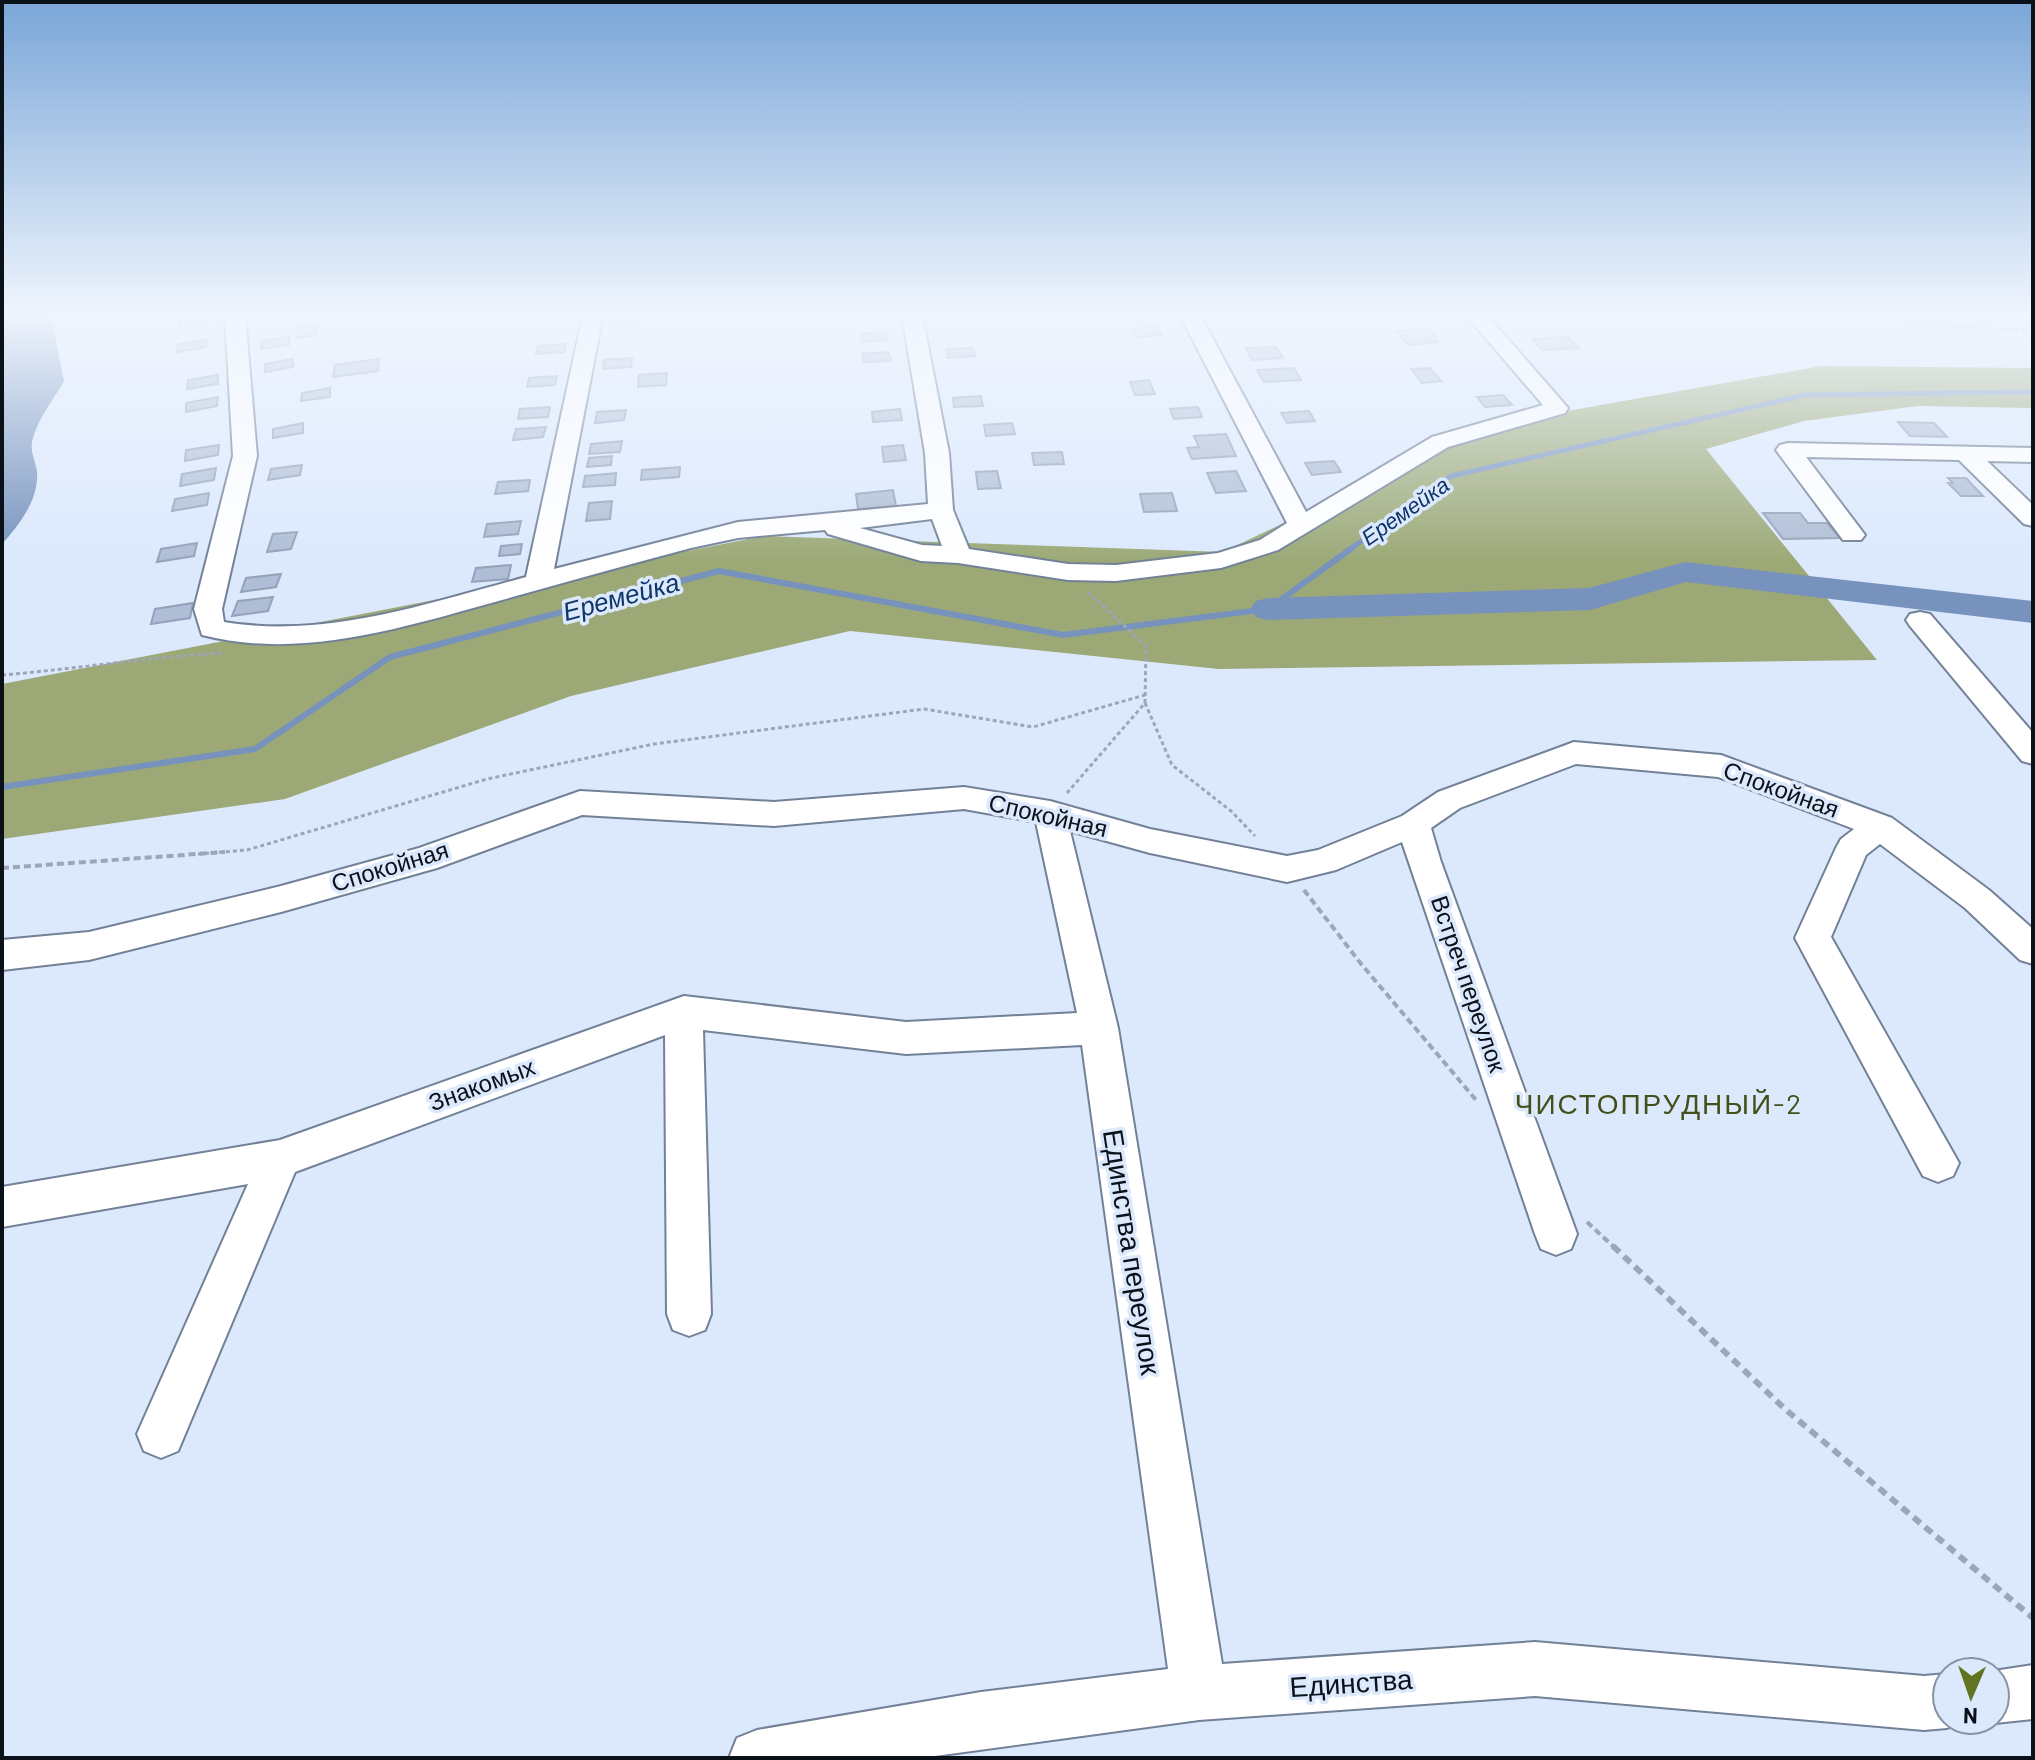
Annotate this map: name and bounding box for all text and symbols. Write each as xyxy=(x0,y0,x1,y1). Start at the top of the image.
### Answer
water label: Еремейка xyxy=(1356,471,1454,551)
water label: Еремейка xyxy=(559,565,682,626)
street label: Спокойная xyxy=(1720,754,1843,823)
street label: Спокойная xyxy=(986,787,1110,842)
street label: Спокойная xyxy=(328,834,452,897)
street label: Встреч переулок xyxy=(1426,892,1513,1076)
street label: Знакомых xyxy=(424,1051,539,1116)
district label: ЧИСТОПРУДНЫЙ-2 xyxy=(1515,1086,1803,1120)
street label: Единства переулок xyxy=(1097,1127,1169,1378)
north arrow xyxy=(1931,1656,2011,1736)
street label: Единства xyxy=(1288,1661,1414,1703)
text: N xyxy=(1962,1704,1978,1730)

